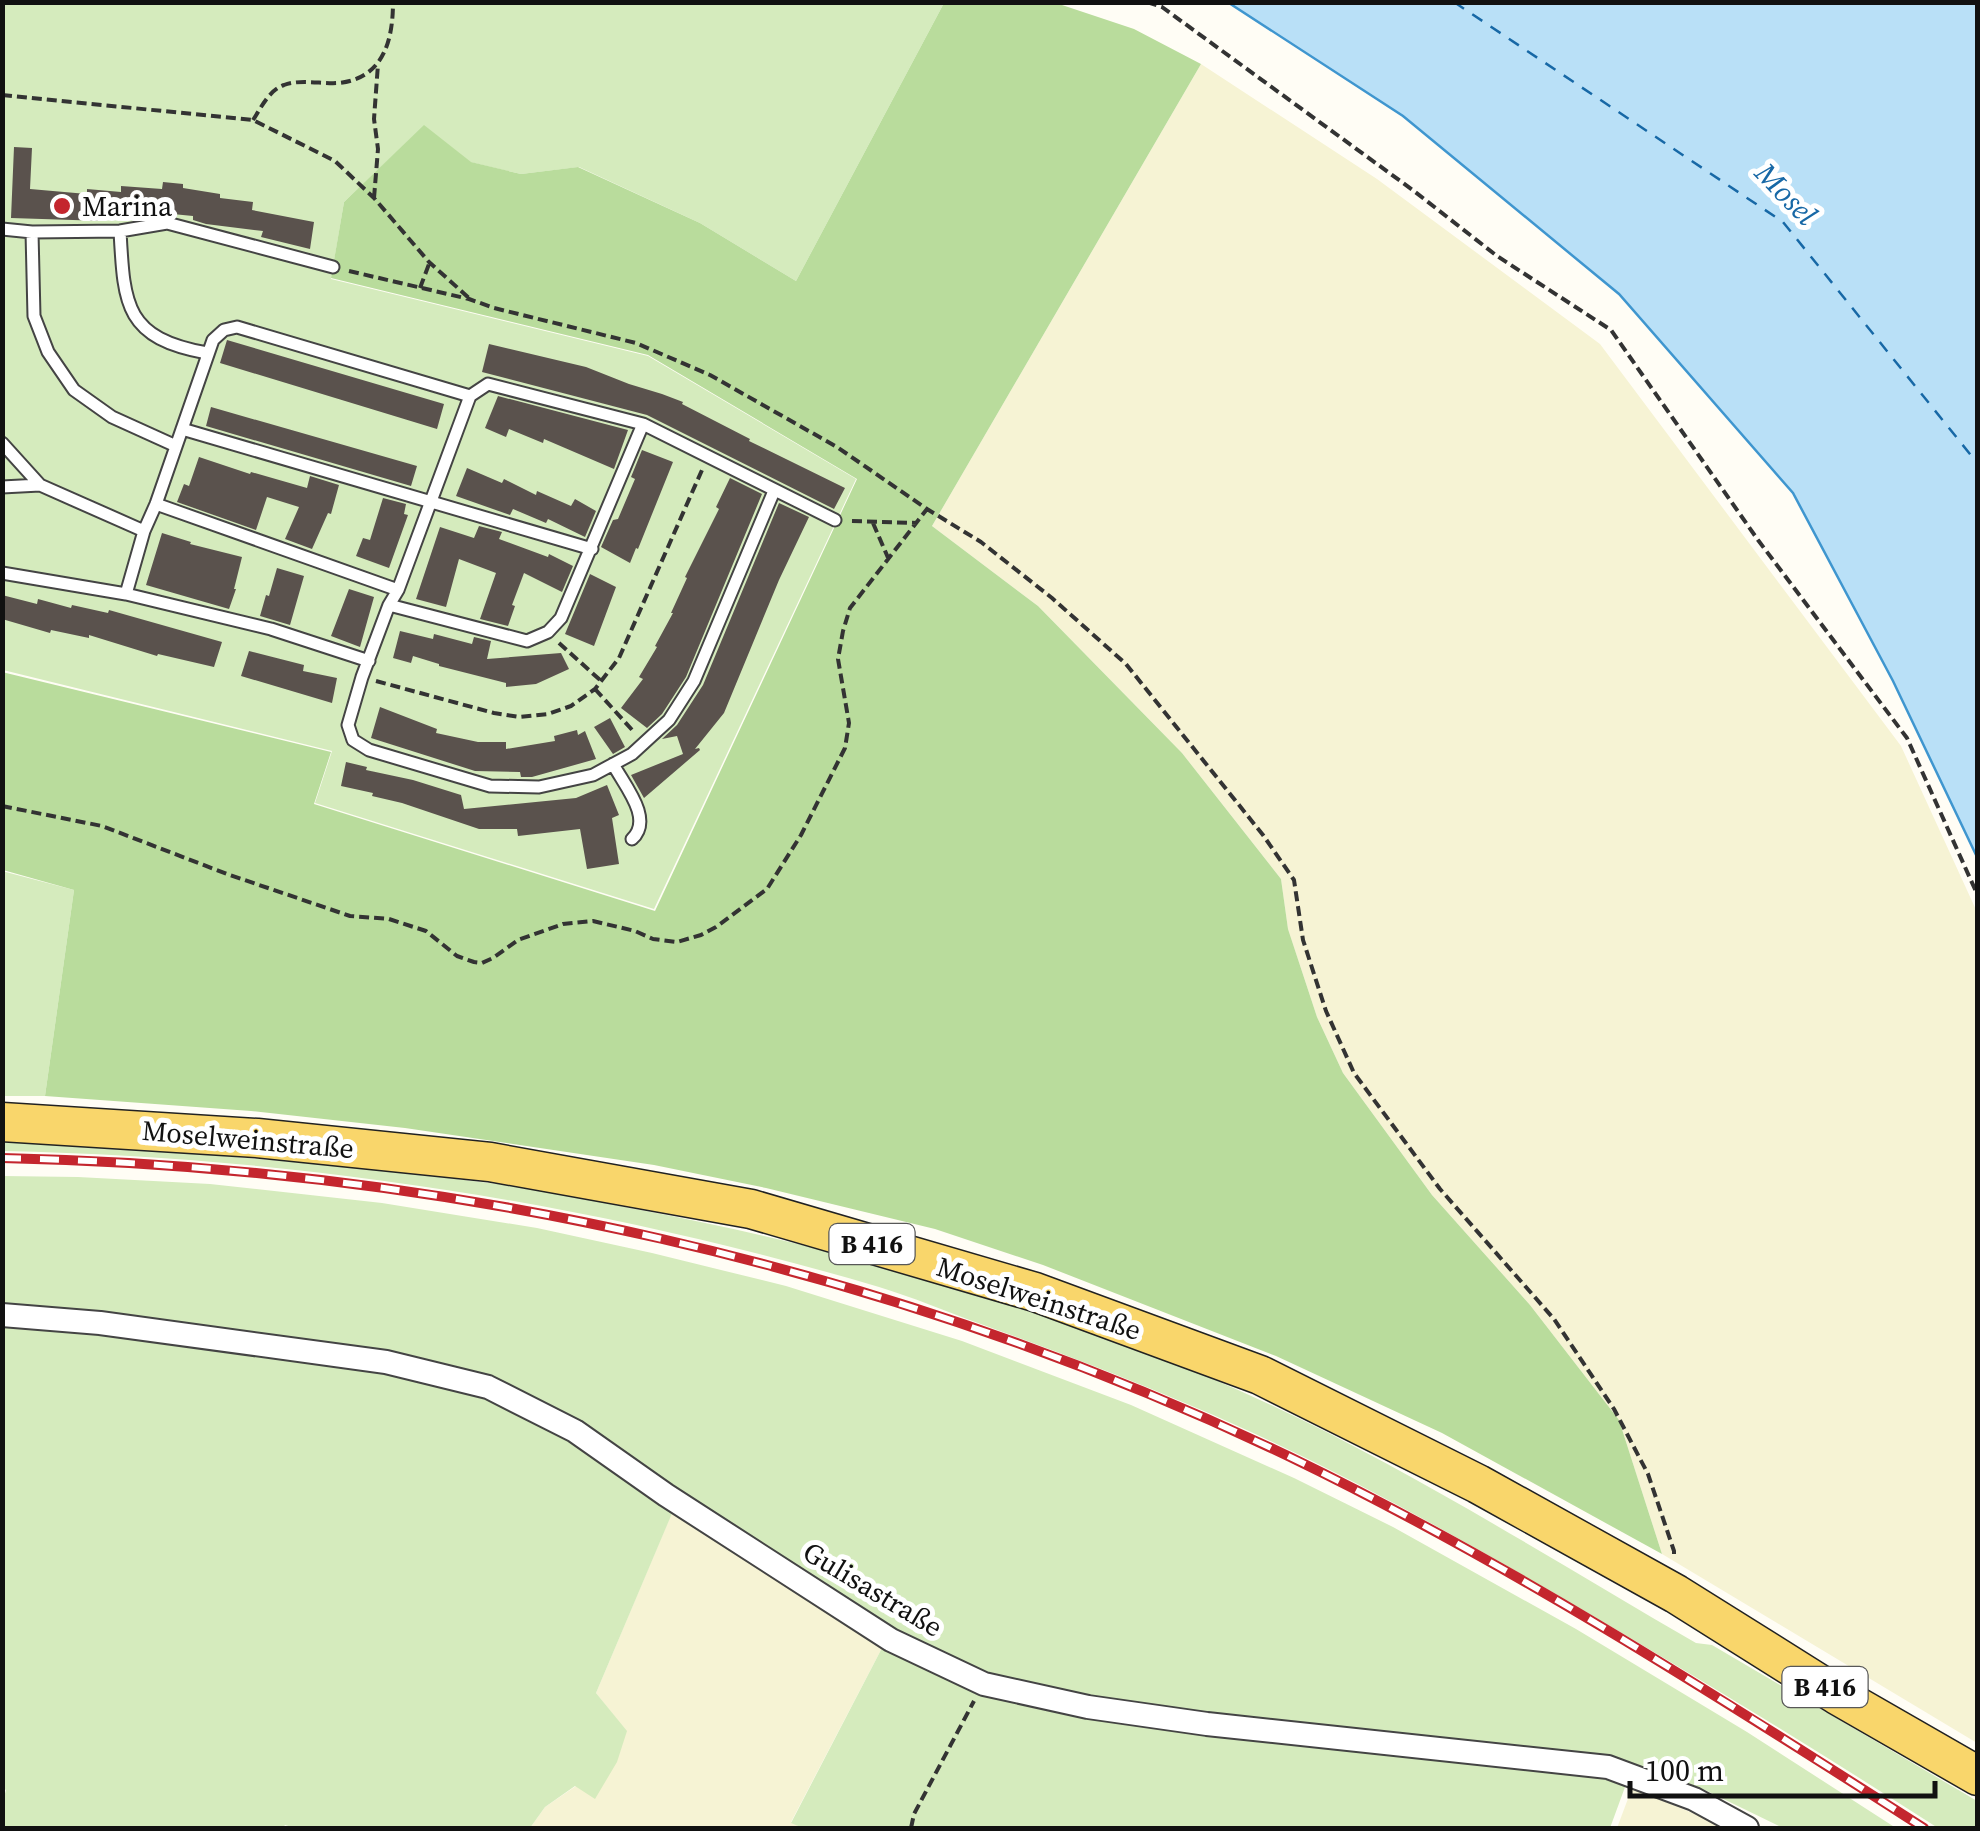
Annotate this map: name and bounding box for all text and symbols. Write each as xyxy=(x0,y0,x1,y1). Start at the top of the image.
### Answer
water label: Mosel xyxy=(1746,153,1827,234)
place label: Marina xyxy=(82,187,173,225)
marker: Marina xyxy=(51,195,73,217)
street label: Moselweinstraße xyxy=(140,1111,356,1167)
road number: B 416 xyxy=(830,1224,914,1264)
street label: Moselweinstraße xyxy=(932,1247,1146,1349)
street label: Gulisastraße xyxy=(796,1532,950,1646)
road number: B 416 xyxy=(1782,1667,1868,1707)
scale bar xyxy=(1630,1736,1935,1798)
text: 100 m xyxy=(1645,1750,1724,1791)

